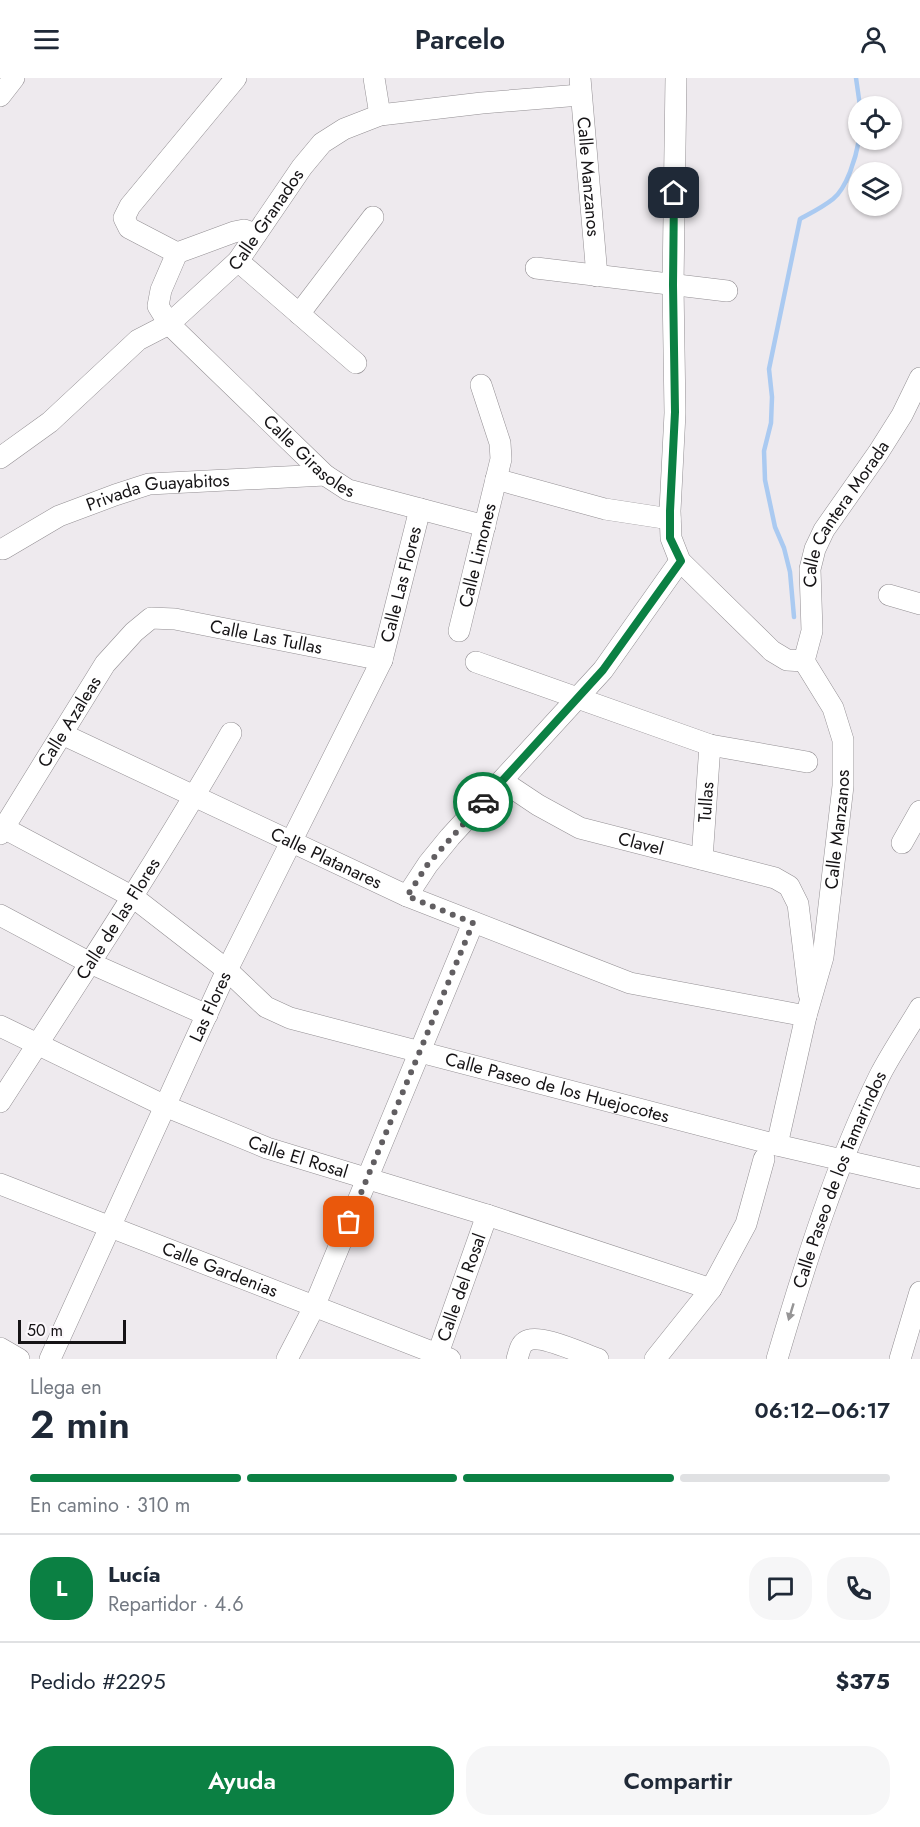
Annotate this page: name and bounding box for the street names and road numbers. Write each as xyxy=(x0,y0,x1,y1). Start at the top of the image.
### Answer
street label: Calle Manzanos xyxy=(570,116,607,238)
street label: Calle Granados xyxy=(222,164,310,277)
street label: Calle Girasoles xyxy=(257,409,357,504)
street label: Calle Cantera Morada xyxy=(797,435,896,588)
street label: Privada Guayabitos xyxy=(82,467,230,518)
street label: Calle Limones xyxy=(452,500,503,610)
street label: Calle Las Flores xyxy=(374,524,428,645)
street label: Calle Las Tullas xyxy=(208,613,325,661)
street label: Calle Azaleas xyxy=(31,671,108,772)
street label: Calle Manzanos xyxy=(818,770,856,891)
street label: Tullas xyxy=(692,781,720,823)
street label: Calle Platanares xyxy=(266,821,386,895)
street label: Clavel xyxy=(615,825,666,862)
street label: Calle de las Flores xyxy=(70,853,166,985)
street label: Las Flores xyxy=(183,967,238,1046)
street label: Calle Paseo de los Huejocotes xyxy=(442,1046,672,1129)
street label: Calle Paseo de los Tamarindos xyxy=(786,1067,893,1292)
street label: Calle El Rosal xyxy=(244,1129,351,1185)
street label: Calle del Rosal xyxy=(430,1230,493,1345)
street label: Calle Gardenias xyxy=(158,1235,282,1304)

